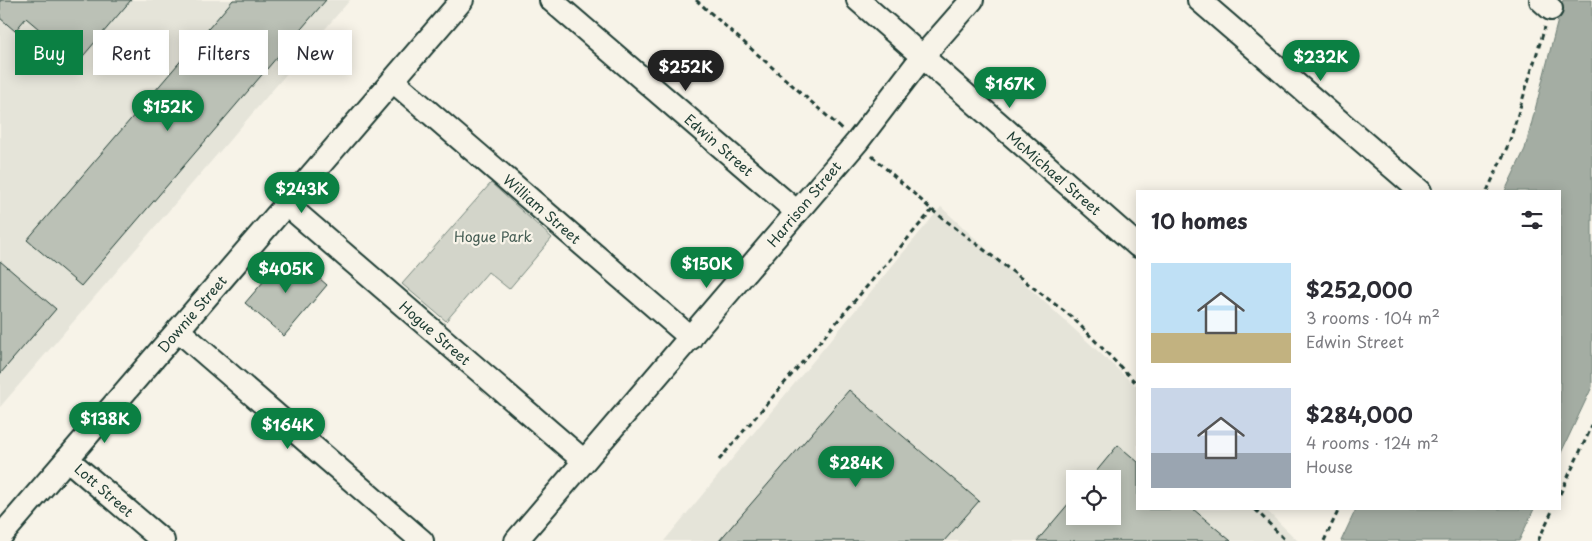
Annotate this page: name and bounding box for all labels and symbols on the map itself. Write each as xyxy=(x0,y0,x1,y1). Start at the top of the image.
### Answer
pin: $232K xyxy=(1286,39,1356,82)
pin: $252K xyxy=(651,49,721,92)
pin: $167K xyxy=(975,66,1045,109)
pin: $152K xyxy=(133,90,203,132)
street label: Edwin Street xyxy=(680,109,758,181)
street label: McMichael Street xyxy=(1002,126,1106,220)
street label: Harrison Street xyxy=(762,156,846,251)
street label: William Street xyxy=(499,169,586,249)
pin: $243K xyxy=(267,172,337,214)
park label: Hogue Park xyxy=(454,226,533,247)
pin: $150K xyxy=(672,246,742,289)
pin: $405K xyxy=(251,252,321,294)
street label: Downie Street xyxy=(152,270,232,357)
street label: Hogue Street xyxy=(395,296,476,370)
pin: $138K xyxy=(70,402,140,444)
pin: $164K xyxy=(253,408,323,450)
pin: $284K xyxy=(821,446,891,488)
street label: Lott Street xyxy=(70,458,138,522)

